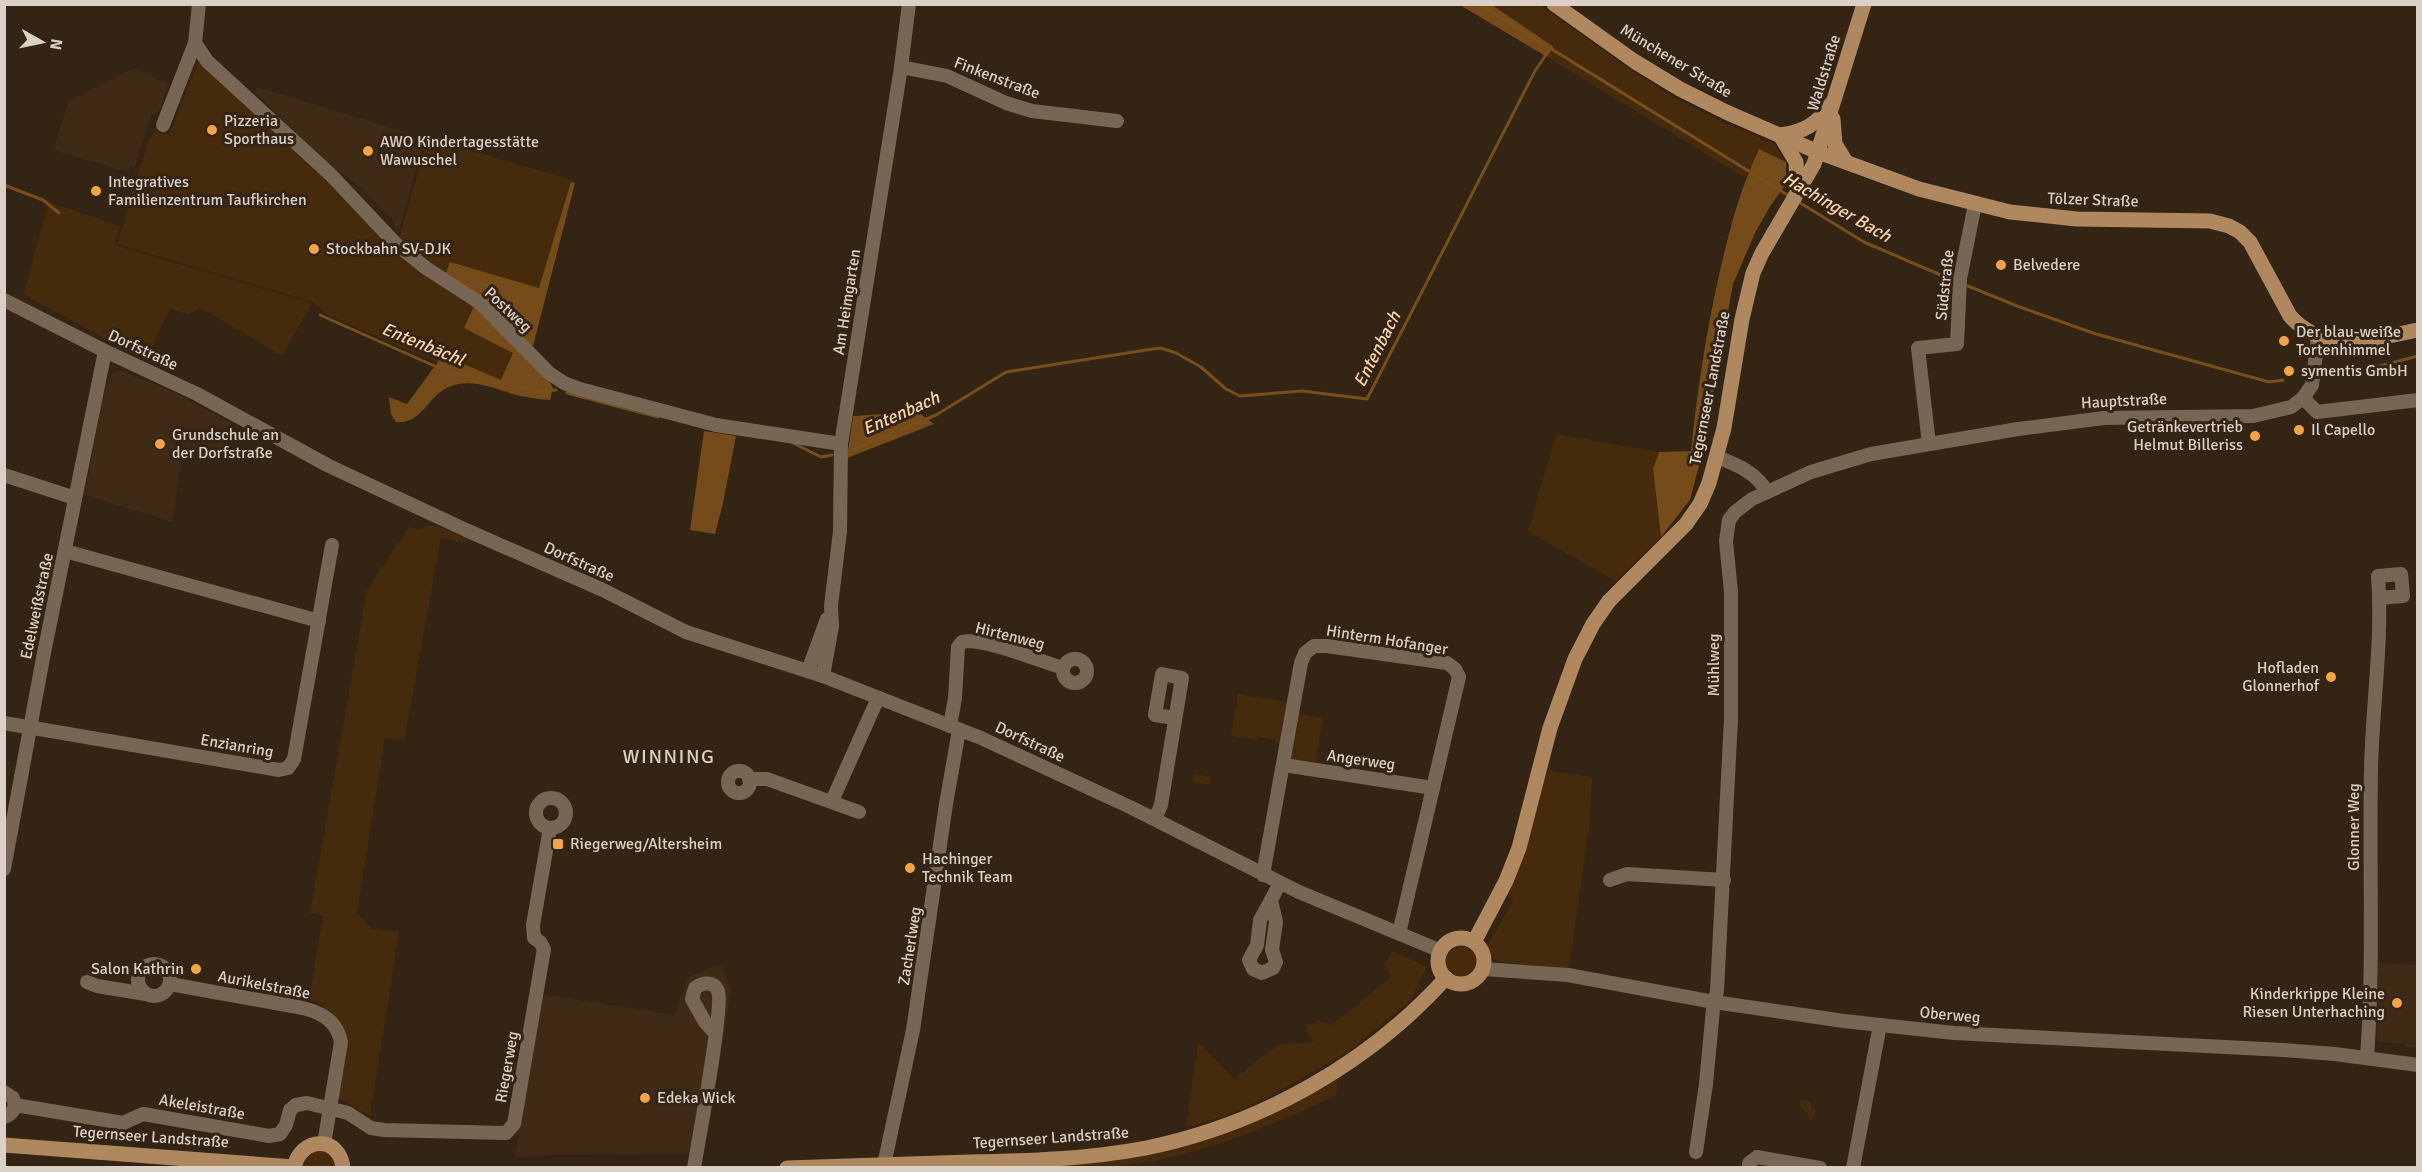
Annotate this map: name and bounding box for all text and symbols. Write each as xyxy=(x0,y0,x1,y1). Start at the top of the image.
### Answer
north arrow xyxy=(12,12,72,72)
street label: Münchener Straße xyxy=(1616,20,1736,102)
street label: Waldstraße xyxy=(1803,32,1845,114)
text: N xyxy=(45,37,67,51)
street label: Finkenstraße xyxy=(951,52,1043,104)
place label: Pizzeria Sporthaus xyxy=(224,111,294,149)
marker: Pizzeria Sporthaus xyxy=(205,123,219,137)
place label: AWO Kindertagesstätte Wawuschel xyxy=(380,132,539,170)
marker: AWO Kindertagesstätte Wawuschel xyxy=(361,144,375,158)
water label: Hachinger Bach xyxy=(1779,167,1896,248)
place label: Integratives Familienzentrum Taufkirchen xyxy=(108,172,307,210)
marker: Integratives Familienzentrum Taufkirchen xyxy=(89,184,103,198)
street label: Tölzer Straße xyxy=(2047,188,2139,212)
place label: Stockbahn SV-DJK xyxy=(326,239,452,259)
marker: Stockbahn SV-DJK xyxy=(307,242,321,256)
street label: Am Heimgarten xyxy=(829,248,865,356)
street label: Südstraße xyxy=(1931,249,1959,321)
place label: Belvedere xyxy=(2013,255,2080,275)
marker: Belvedere xyxy=(1994,258,2008,272)
street label: Postweg xyxy=(480,283,536,337)
water label: Entenbach xyxy=(1349,306,1406,390)
street label: Tegernseer Landstraße xyxy=(1685,309,1735,467)
water label: Entenbächl xyxy=(379,317,469,371)
place label: Der blau-weiße Tortenhimmel xyxy=(2296,322,2401,360)
street label: Dorfstraße xyxy=(105,325,181,375)
marker: Der blau-weiße Tortenhimmel xyxy=(2277,334,2291,348)
place label: symentis GmbH xyxy=(2301,361,2408,381)
marker: symentis GmbH xyxy=(2282,364,2296,378)
water label: Entenbach xyxy=(859,386,944,440)
street label: Hauptstraße xyxy=(2080,389,2168,413)
place label: Getränkevertrieb Helmut Billeriss xyxy=(2127,417,2243,455)
place label: Il Capello xyxy=(2311,420,2375,440)
marker: Il Capello xyxy=(2292,423,2306,437)
place label: Grundschule an der Dorfstraße xyxy=(172,425,279,463)
marker: Getränkevertrieb Helmut Billeriss xyxy=(2248,429,2262,443)
marker: Grundschule an der Dorfstraße xyxy=(153,437,167,451)
street label: Dorfstraße xyxy=(541,538,617,586)
street label: Edelweißstraße xyxy=(16,551,58,661)
street label: Hirtenweg xyxy=(973,618,1047,654)
street label: Hinterm Hofanger xyxy=(1325,620,1449,660)
street label: Mühlweg xyxy=(1704,634,1724,696)
place label: Hofladen Glonnerhof xyxy=(2242,658,2320,696)
marker: Hofladen Glonnerhof xyxy=(2324,670,2338,684)
street label: Dorfstraße xyxy=(992,717,1068,767)
street label: Enzianring xyxy=(199,730,275,762)
district label: WINNING xyxy=(623,744,715,769)
street label: Angerweg xyxy=(1325,745,1397,775)
street label: Glonner Weg xyxy=(2344,783,2364,871)
place label: Riegerweg/Altersheim xyxy=(570,834,722,854)
marker: Riegerweg/Altersheim xyxy=(551,837,565,851)
place label: Hachinger Technik Team xyxy=(922,849,1013,887)
marker: Hachinger Technik Team xyxy=(903,861,917,875)
street label: Zacherlweg xyxy=(894,905,926,987)
place label: Salon Kathrin xyxy=(91,959,184,979)
marker: Salon Kathrin xyxy=(189,962,203,976)
street label: Aurikelstraße xyxy=(216,966,312,1004)
place label: Kinderkrippe Kleine Riesen Unterhaching xyxy=(2242,984,2385,1022)
marker: Kinderkrippe Kleine Riesen Unterhaching xyxy=(2390,996,2404,1010)
street label: Oberweg xyxy=(1919,1002,1981,1028)
street label: Riegerweg xyxy=(491,1030,523,1104)
place label: Edeka Wick xyxy=(657,1088,736,1108)
street label: Akeleistraße xyxy=(157,1090,247,1124)
marker: Edeka Wick xyxy=(638,1091,652,1105)
street label: Tegernseer Landstraße xyxy=(72,1122,230,1152)
street label: Tegernseer Landstraße xyxy=(972,1123,1130,1153)

